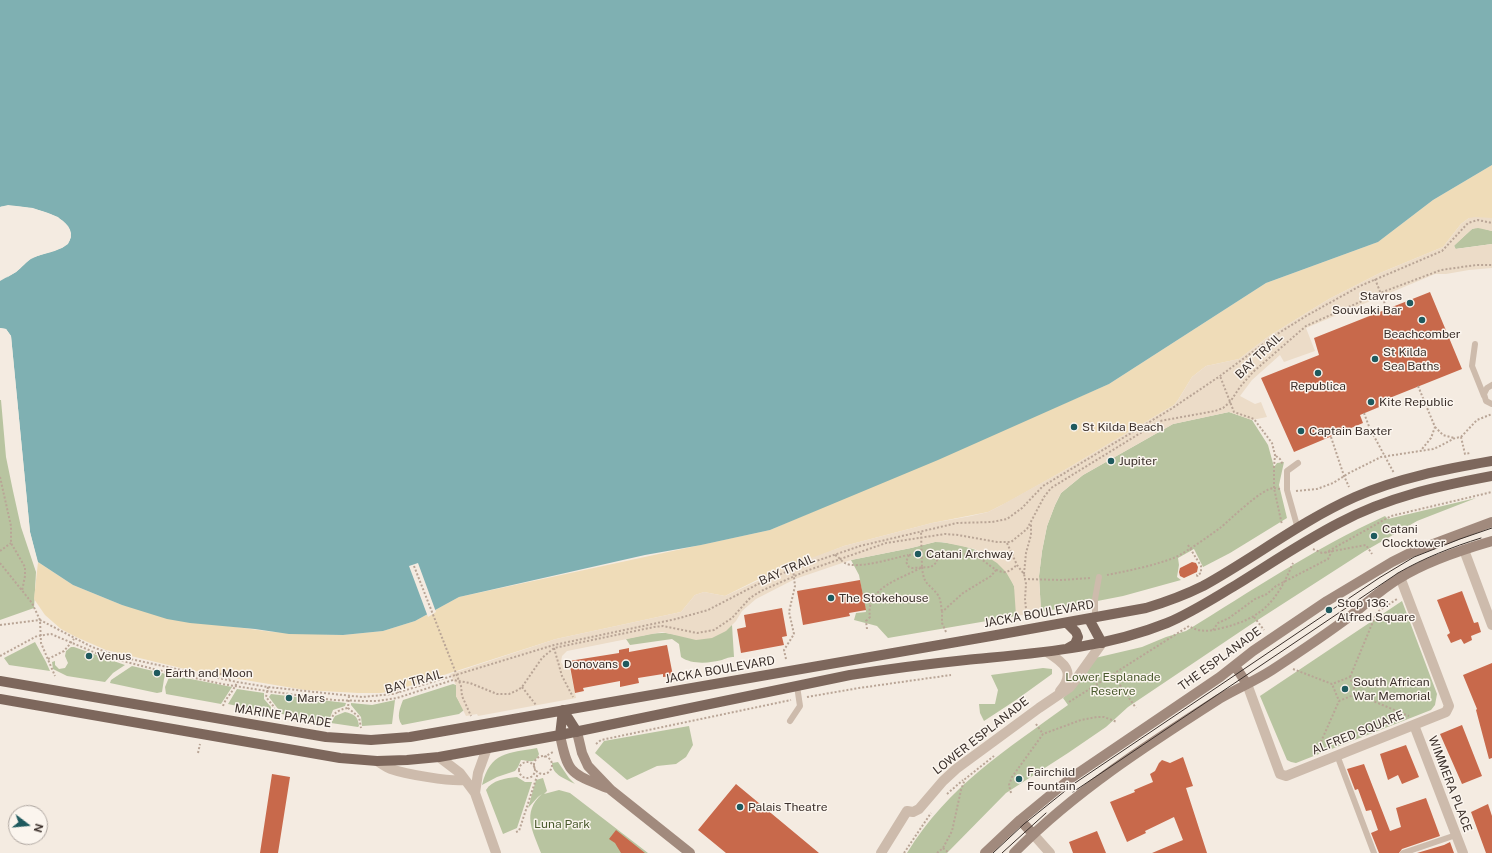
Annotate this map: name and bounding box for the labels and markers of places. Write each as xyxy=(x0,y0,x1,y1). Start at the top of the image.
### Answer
place label: Stavros Souvlaki Bar xyxy=(1332,289,1402,317)
marker: Stavros Souvlaki Bar xyxy=(1405,298,1415,308)
marker: Beachcomber xyxy=(1417,315,1427,325)
place label: Beachcomber xyxy=(1383,327,1461,341)
place label: St Kilda Sea Baths xyxy=(1383,345,1439,373)
marker: St Kilda Sea Baths xyxy=(1370,354,1380,364)
marker: Republica xyxy=(1313,368,1323,378)
place label: Republica xyxy=(1290,379,1346,393)
place label: Kite Republic xyxy=(1379,395,1453,409)
marker: Kite Republic xyxy=(1366,397,1376,407)
place label: St Kilda Beach xyxy=(1082,420,1163,434)
marker: St Kilda Beach xyxy=(1069,422,1079,432)
place label: Captain Baxter xyxy=(1309,424,1392,438)
marker: Captain Baxter xyxy=(1296,426,1306,436)
place label: Jupiter xyxy=(1119,454,1157,468)
marker: Jupiter xyxy=(1106,456,1116,466)
place label: Catani Clocktower xyxy=(1382,522,1445,550)
marker: Catani Clocktower xyxy=(1369,531,1379,541)
place label: Catani Archway xyxy=(926,547,1013,561)
marker: Catani Archway xyxy=(913,549,923,559)
place label: The Stokehouse xyxy=(839,591,929,605)
marker: The Stokehouse xyxy=(826,593,836,603)
place label: Stop 136: Alfred Square xyxy=(1337,596,1415,624)
marker: Stop 136: Alfred Square xyxy=(1324,605,1334,615)
place label: Venus xyxy=(97,649,131,663)
marker: Venus xyxy=(84,651,94,661)
place label: Donovans xyxy=(564,657,618,671)
marker: Donovans xyxy=(621,659,631,669)
place label: Earth and Moon xyxy=(165,666,253,680)
marker: Earth and Moon xyxy=(152,668,162,678)
place label: South African War Memorial xyxy=(1353,675,1431,703)
marker: South African War Memorial xyxy=(1340,684,1350,694)
place label: Mars xyxy=(297,691,325,705)
marker: Mars xyxy=(284,693,294,703)
place label: Fairchild Fountain xyxy=(1027,765,1076,793)
marker: Fairchild Fountain xyxy=(1014,774,1024,784)
place label: Palais Theatre xyxy=(748,800,828,814)
marker: Palais Theatre xyxy=(735,802,745,812)

